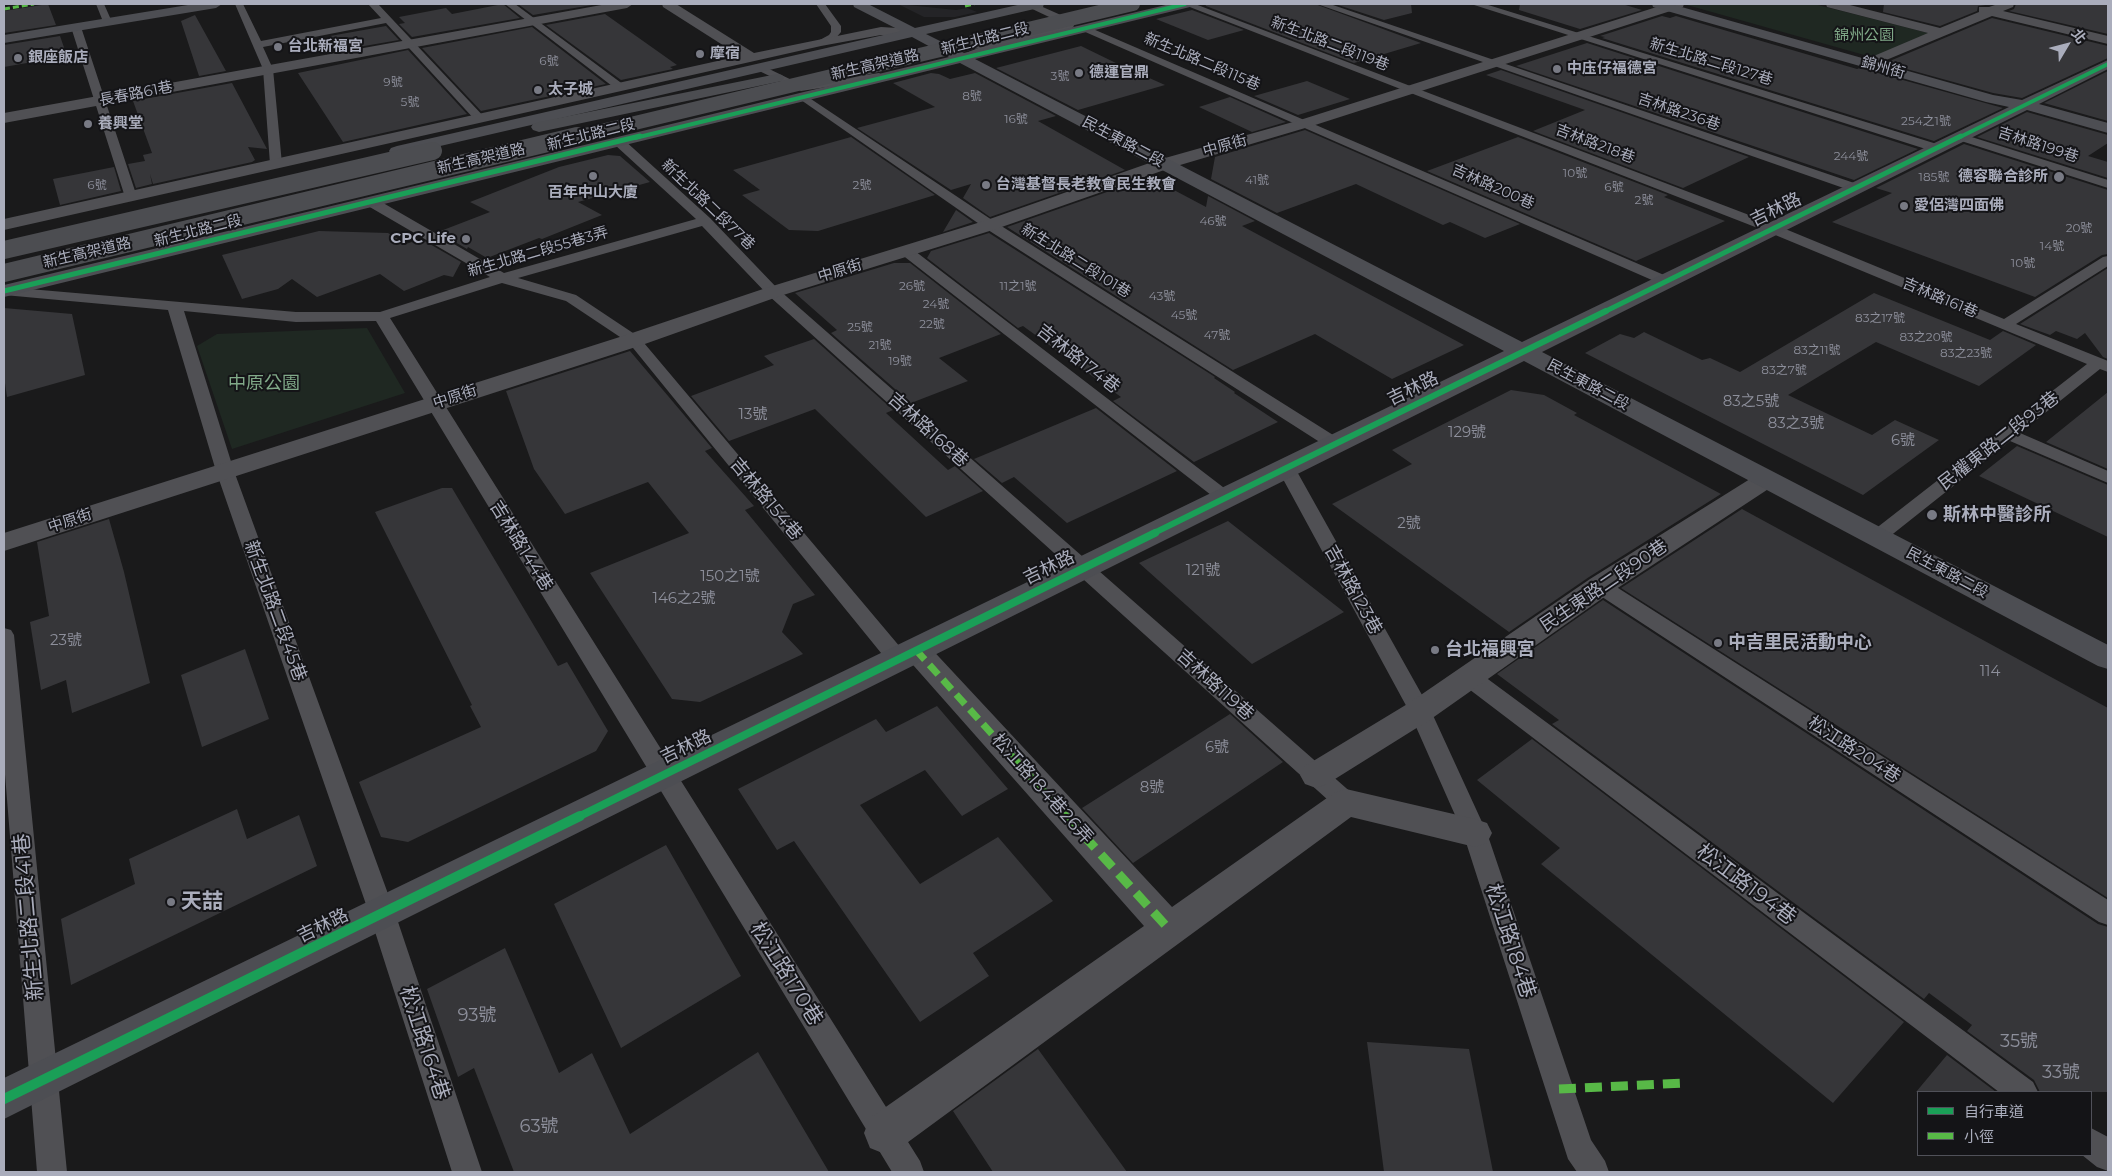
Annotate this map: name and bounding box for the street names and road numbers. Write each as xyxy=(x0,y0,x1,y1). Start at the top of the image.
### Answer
street label: 新生北路二段119巷 xyxy=(1268,13,1392,75)
street label: 新生北路二段 xyxy=(939,19,1031,59)
street label: 新生北路二段115巷 xyxy=(1141,29,1263,95)
street label: 新生北路二段127巷 xyxy=(1647,35,1775,89)
street label: 新生高架道路 xyxy=(829,46,921,84)
street label: 錦州街 xyxy=(1859,53,1907,83)
street label: 長春路61巷 xyxy=(98,78,174,110)
street label: 吉林路236巷 xyxy=(1635,89,1723,135)
street label: 民生東路二段 xyxy=(1079,113,1167,171)
street label: 新生北路二段 xyxy=(545,115,637,155)
street label: 吉林路218巷 xyxy=(1553,121,1637,167)
street label: 吉林路199巷 xyxy=(1995,124,2081,166)
street label: 中原街 xyxy=(1201,131,1249,161)
street label: 新生高架道路 xyxy=(435,140,527,178)
street label: 新生北路二段77巷 xyxy=(658,156,758,254)
street label: 吉林路200巷 xyxy=(1449,161,1537,213)
street label: 吉林路 xyxy=(1747,188,1805,232)
street label: 新生北路二段 xyxy=(152,211,244,251)
street label: 新生北路二段101巷 xyxy=(1018,220,1134,302)
street label: 新生北路二段55巷3弄 xyxy=(466,223,610,281)
street label: 新生高架道路 xyxy=(41,234,133,272)
street label: 中原街 xyxy=(816,256,864,286)
street label: 吉林路161巷 xyxy=(1900,274,1980,322)
street label: 吉林路174巷 xyxy=(1032,320,1124,398)
street label: 民生東路二段 xyxy=(1544,356,1632,414)
street label: 吉林路 xyxy=(1384,367,1442,411)
street label: 中原街 xyxy=(431,381,479,413)
street label: 民權東路二段93巷 xyxy=(1934,387,2064,495)
street label: 吉林路168巷 xyxy=(883,388,973,472)
street label: 吉林路154巷 xyxy=(725,454,807,544)
street label: 吉林路144巷 xyxy=(485,497,557,595)
street label: 中原街 xyxy=(46,505,94,537)
street label: 民生東路二段90巷 xyxy=(1536,535,1672,637)
street label: 新生北路二段45巷 xyxy=(240,538,310,684)
street label: 吉林路123巷 xyxy=(1320,542,1386,638)
street label: 民生東路二段 xyxy=(1903,544,1991,602)
street label: 吉林路 xyxy=(1020,546,1078,590)
street label: 吉林路119巷 xyxy=(1172,645,1258,725)
street label: 松江路204巷 xyxy=(1804,712,1904,788)
street label: 吉林路 xyxy=(657,725,715,769)
street label: 松江路184巷26弄 xyxy=(987,729,1097,849)
street label: 新生北路二段41巷 xyxy=(9,832,49,1002)
street label: 松江路194巷 xyxy=(1691,839,1801,931)
street label: 松江路184巷 xyxy=(1480,881,1540,1001)
street label: 吉林路 xyxy=(294,904,352,948)
street label: 松江路170巷 xyxy=(744,918,828,1030)
street label: 松江路164巷 xyxy=(394,983,454,1103)

